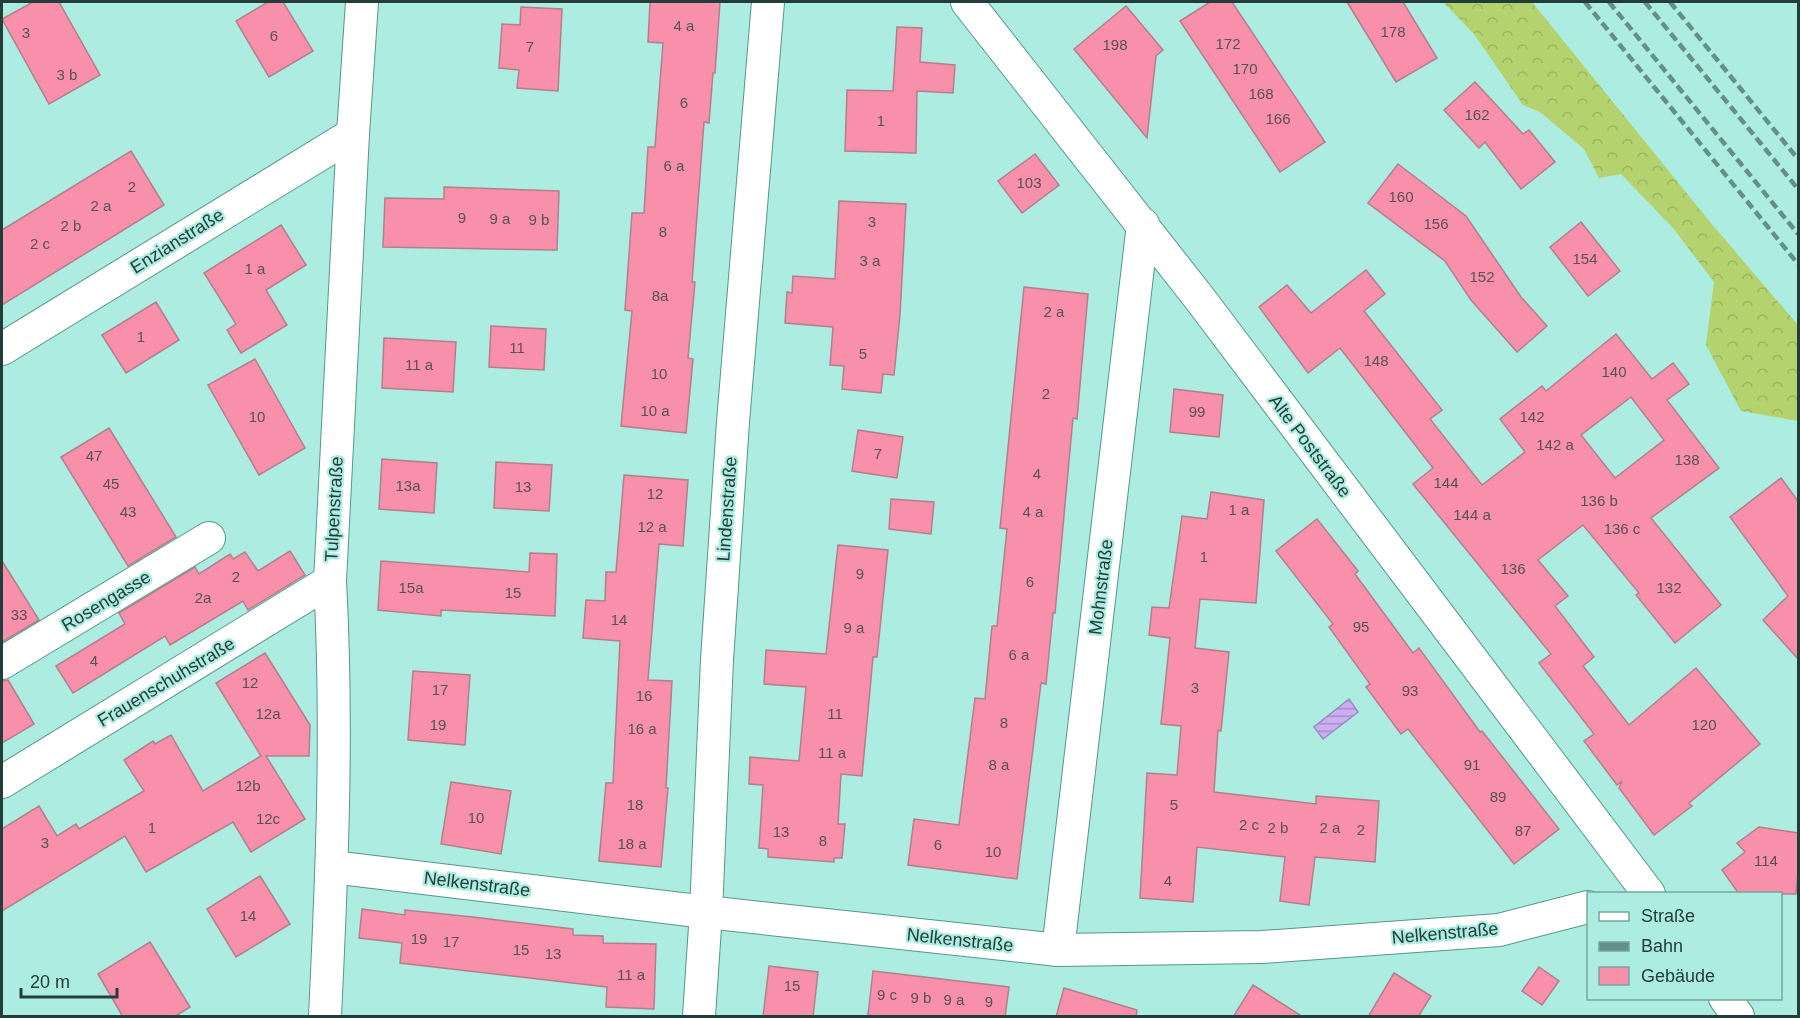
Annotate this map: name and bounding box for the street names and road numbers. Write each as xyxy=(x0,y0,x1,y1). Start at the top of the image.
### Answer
street label: Enzianstraße xyxy=(127,204,227,278)
street label: Alte Poststraße xyxy=(1265,391,1355,501)
street label: Tulpenstraße xyxy=(321,456,347,562)
street label: Lindenstraße xyxy=(713,456,741,562)
street label: Mohnstraße xyxy=(1085,538,1117,636)
street label: Rosengasse xyxy=(58,567,154,635)
street label: Frauenschuhstraße xyxy=(94,633,238,731)
street label: Nelkenstraße xyxy=(423,868,531,900)
street label: Nelkenstraße xyxy=(1391,918,1499,948)
street label: Nelkenstraße xyxy=(906,924,1014,956)

